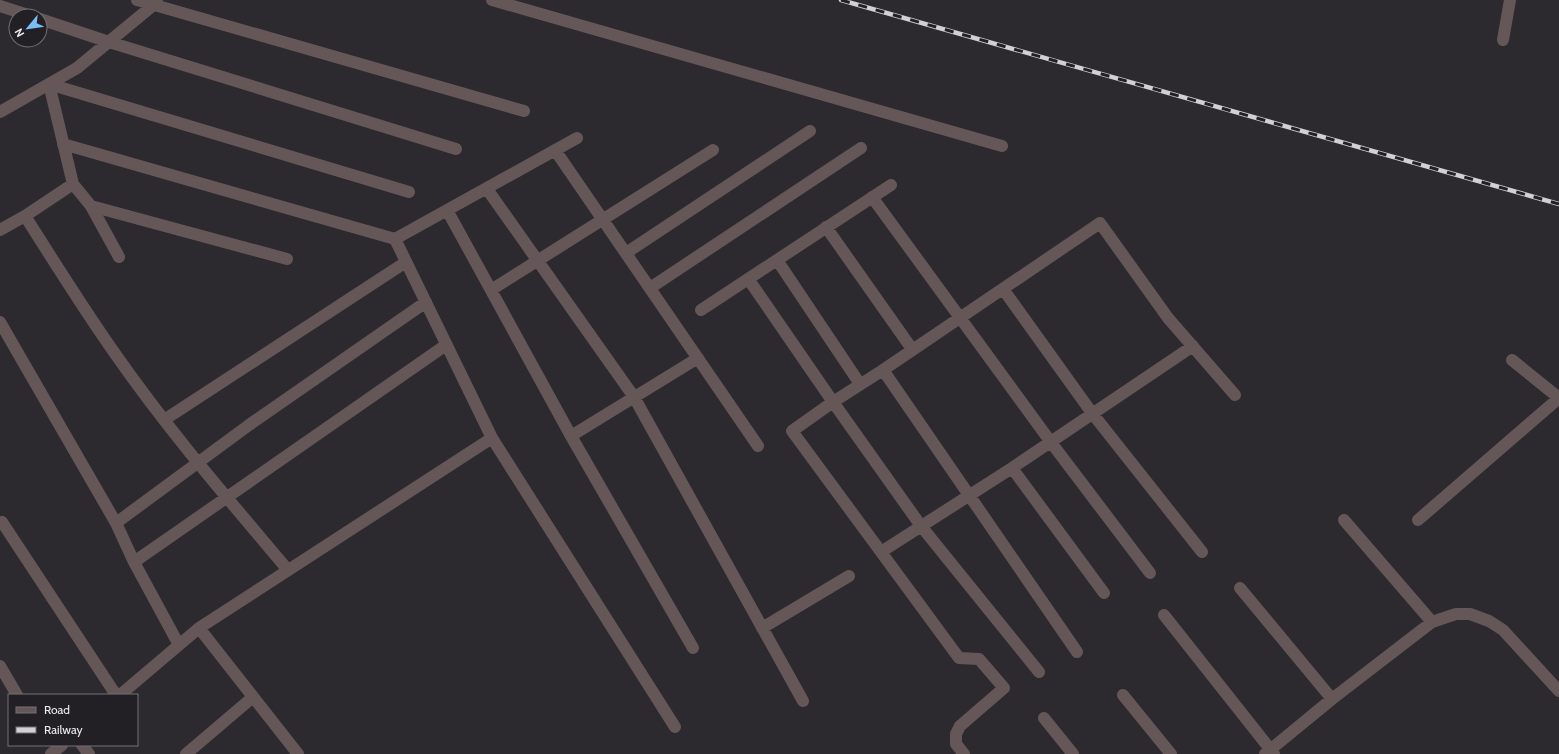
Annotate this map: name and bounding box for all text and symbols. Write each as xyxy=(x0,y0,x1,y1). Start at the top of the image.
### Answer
north arrow xyxy=(8,8,48,48)
text: N xyxy=(11,26,27,40)
legend xyxy=(8,694,138,746)
text: Road xyxy=(44,702,70,717)
text: Railway xyxy=(44,722,82,737)

